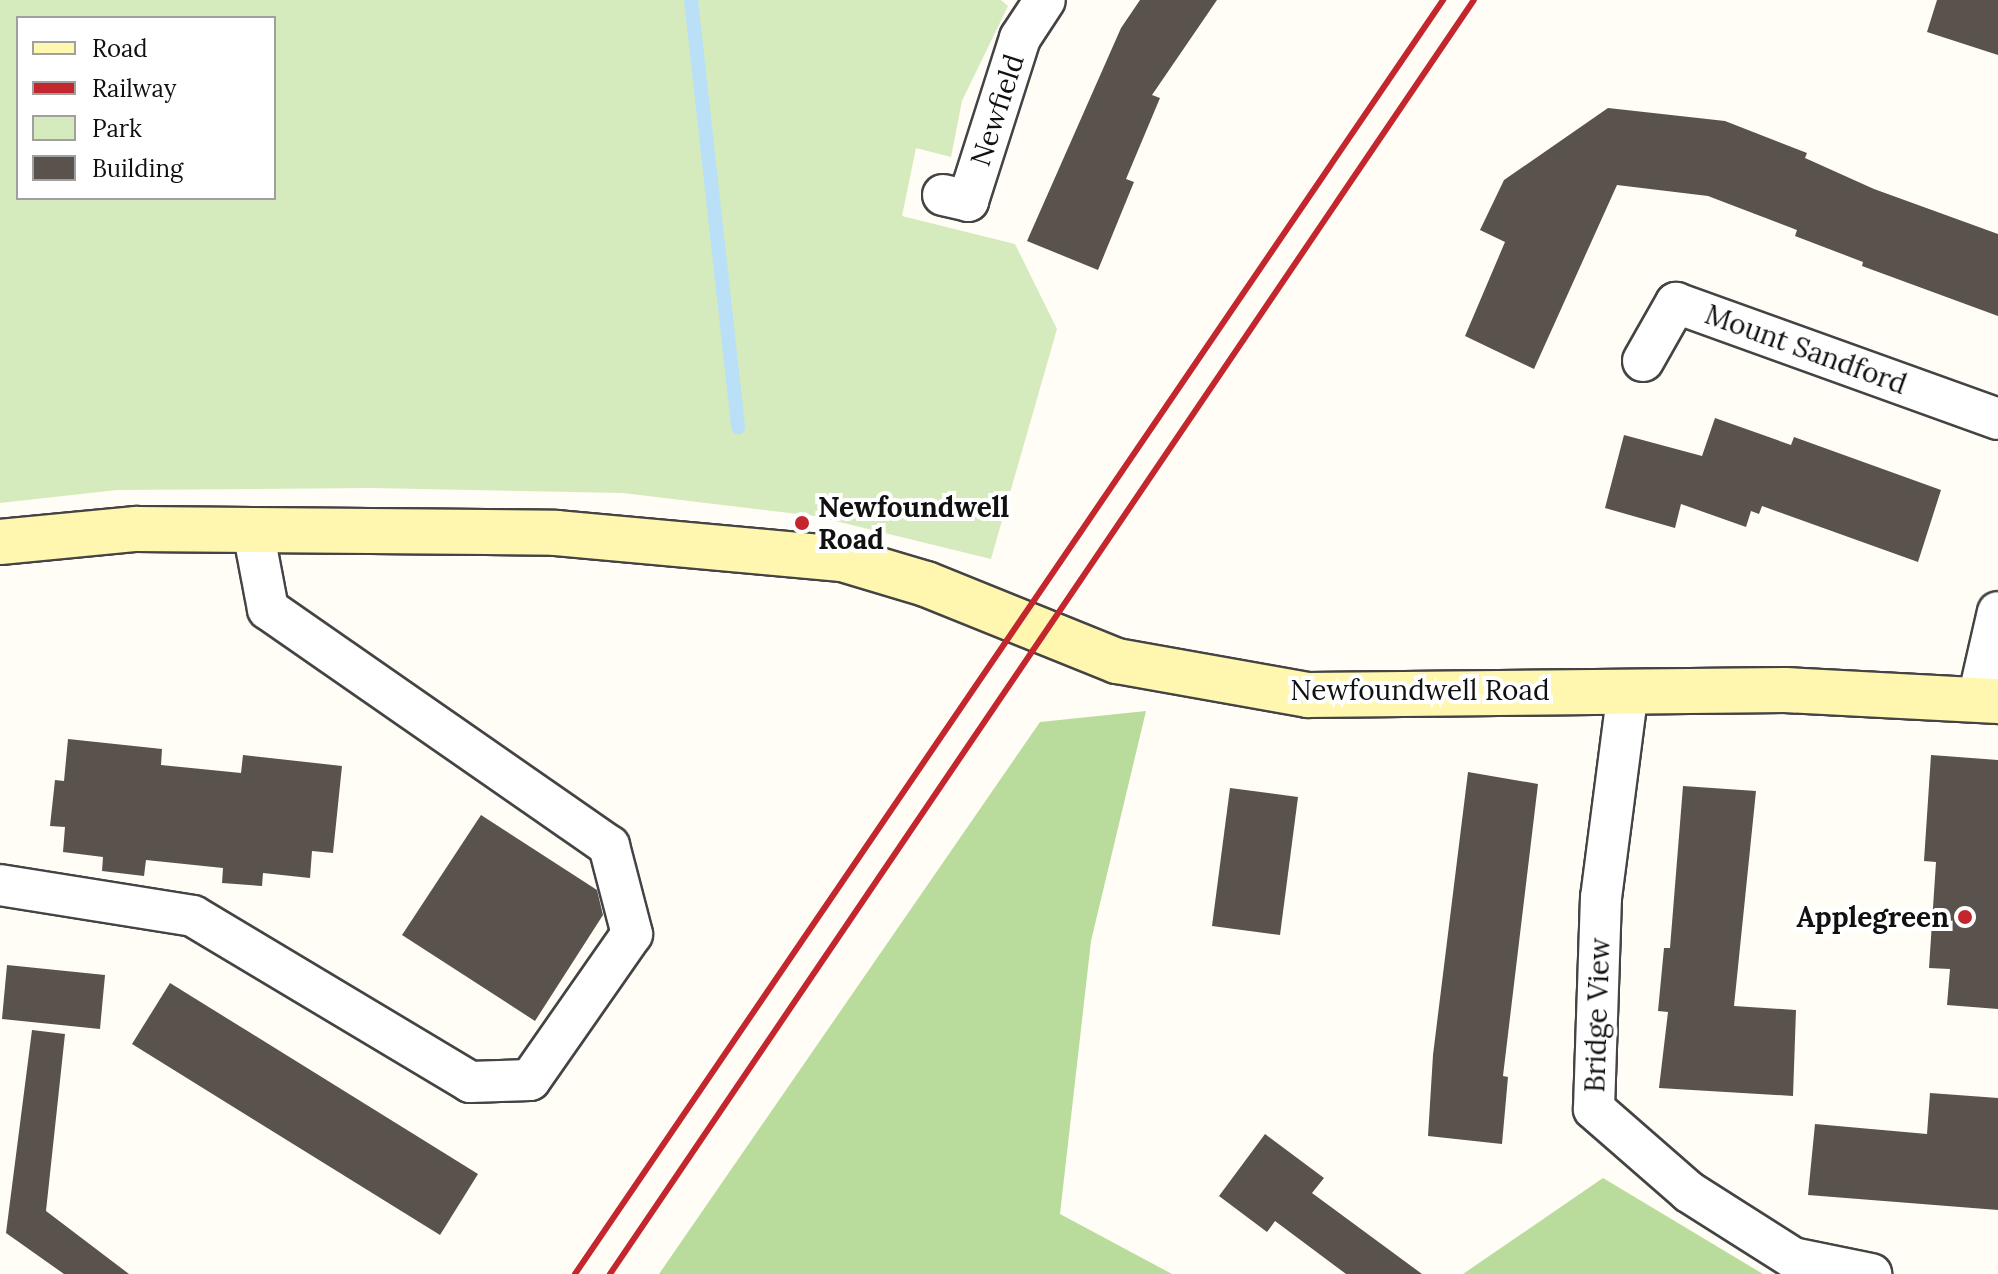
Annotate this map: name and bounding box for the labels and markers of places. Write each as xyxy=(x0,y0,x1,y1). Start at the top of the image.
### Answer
place label: Newfoundwell Road xyxy=(818,490,1009,556)
marker: Newfoundwell Road xyxy=(793,514,811,532)
place label: Applegreen xyxy=(1797,900,1949,934)
marker: Applegreen xyxy=(1956,908,1974,926)

